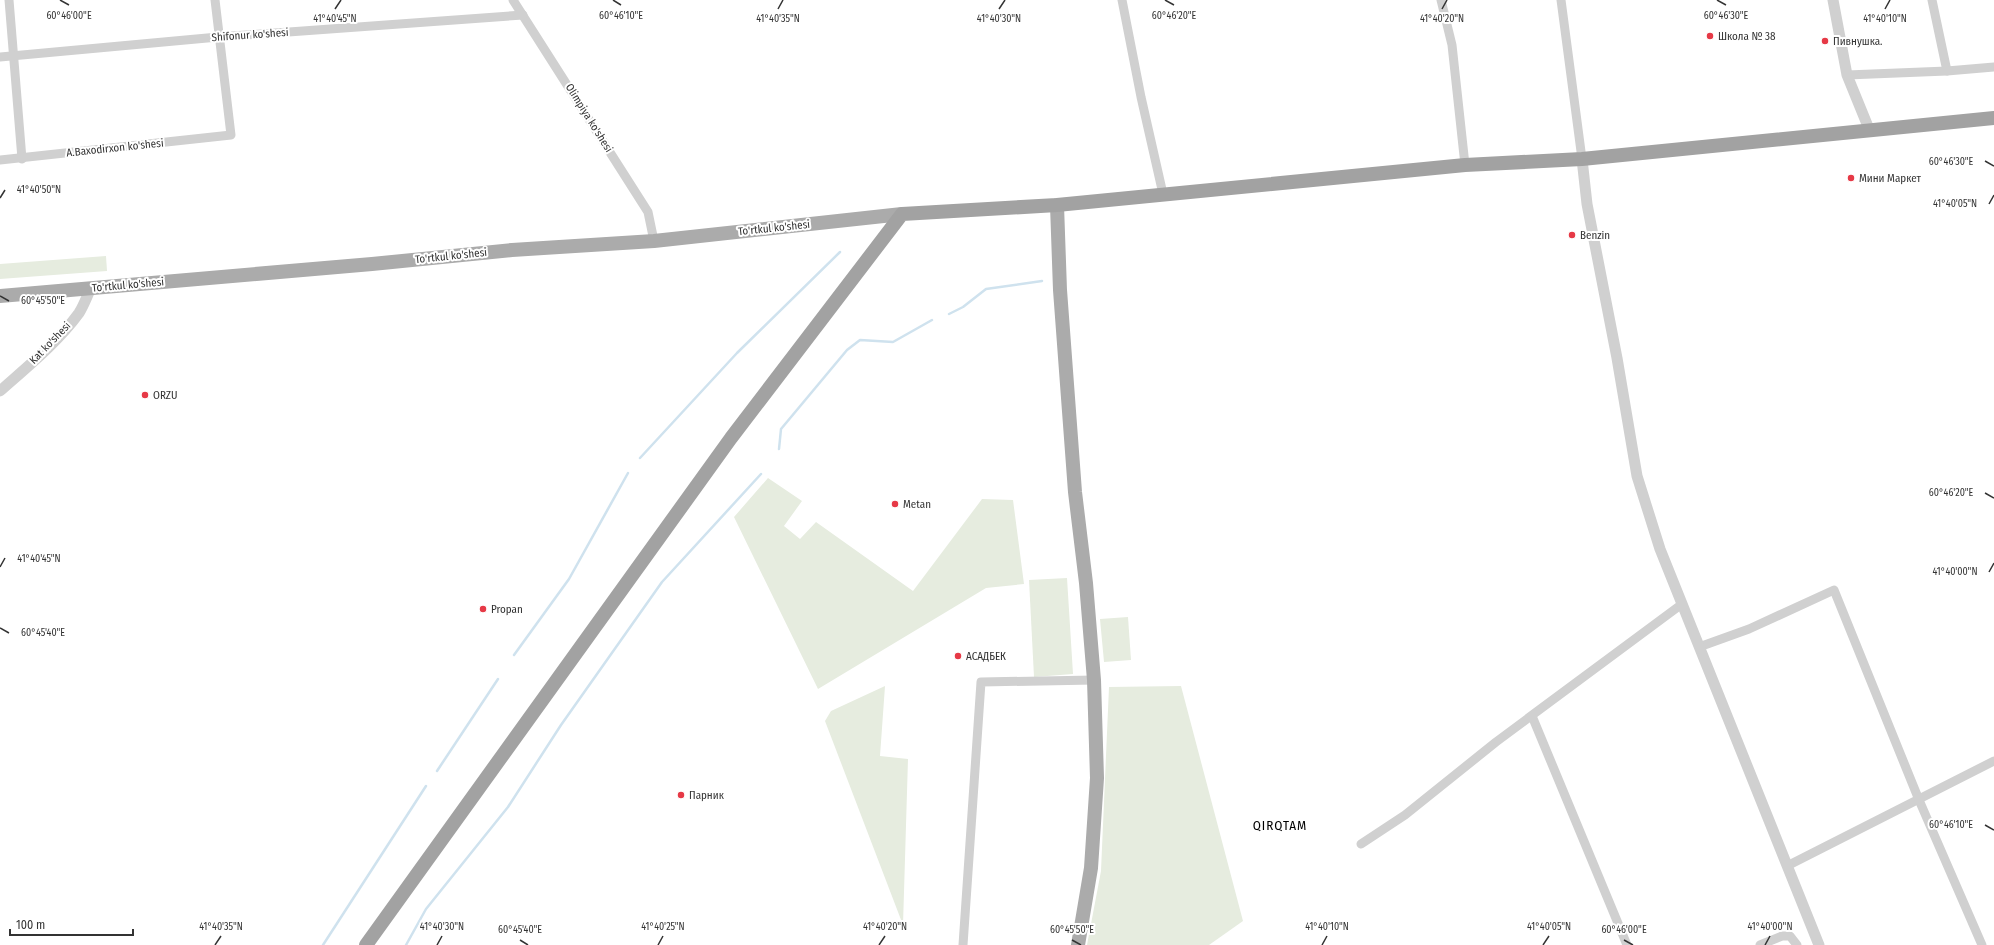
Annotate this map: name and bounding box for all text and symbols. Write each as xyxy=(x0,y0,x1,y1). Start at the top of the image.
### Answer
text: 60°46'00"E xyxy=(46,10,92,22)
text: 60°46'10"E xyxy=(599,10,643,22)
text: 60°46'20"E xyxy=(1152,10,1197,22)
text: 60°46'30"E xyxy=(1704,10,1749,22)
text: 41°40'45"N xyxy=(313,13,357,25)
text: 41°40'35"N xyxy=(756,13,800,25)
text: 41°40'30"N xyxy=(977,13,1021,25)
text: 41°40'20"N xyxy=(1420,13,1464,25)
text: 41°40'10"N xyxy=(1863,13,1907,25)
street label: Shifonur ko'shesi xyxy=(211,26,289,44)
place label: Школа № 38 xyxy=(1718,30,1776,43)
marker: Школа № 38 xyxy=(1705,31,1715,41)
place label: Пивнушка. xyxy=(1833,35,1882,48)
marker: Пивнушка. xyxy=(1820,36,1830,46)
street label: Olimpiya ko'shesi xyxy=(563,81,615,155)
street label: A.Baxodirxon ko'shesi xyxy=(66,136,164,160)
text: 60°46'30"E xyxy=(1929,156,1974,168)
place label: Мини Маркет xyxy=(1859,172,1921,185)
marker: Мини Маркет xyxy=(1846,173,1856,183)
text: 41°40'50"N xyxy=(17,184,61,196)
text: 41°40'05"N xyxy=(1933,198,1977,210)
street label: To'rtkul ko'shesi xyxy=(737,218,811,238)
place label: Benzin xyxy=(1580,229,1610,242)
marker: Benzin xyxy=(1567,230,1577,240)
street label: To'rtkul ko'shesi xyxy=(414,246,488,266)
street label: To'rtkul ko'shesi xyxy=(91,275,165,295)
text: 60°45'50"E xyxy=(21,295,65,307)
street label: Kat ko'shesi xyxy=(27,319,73,367)
place label: ORZU xyxy=(153,389,177,402)
marker: ORZU xyxy=(140,390,150,400)
text: 60°46'20"E xyxy=(1929,487,1974,499)
place label: Metan xyxy=(903,498,931,511)
marker: Metan xyxy=(890,499,900,509)
text: 41°40'45"N xyxy=(17,553,61,565)
text: 41°40'00"N xyxy=(1933,566,1977,578)
place label: Propan xyxy=(491,603,523,616)
marker: Propan xyxy=(478,604,488,614)
text: 60°45'40"E xyxy=(21,627,65,639)
place label: АСАДБЕК xyxy=(966,650,1006,663)
marker: АСАДБЕК xyxy=(953,651,963,661)
place label: Парник xyxy=(689,789,725,802)
marker: Парник xyxy=(676,790,686,800)
district label: QIRQTAM xyxy=(1253,818,1307,833)
text: 60°46'10"E xyxy=(1929,819,1973,831)
scale bar xyxy=(10,911,133,937)
text: 100 m xyxy=(16,918,45,932)
text: 41°40'35"N xyxy=(199,921,243,933)
text: 41°40'30"N xyxy=(420,921,464,933)
text: 41°40'25"N xyxy=(641,921,685,933)
text: 41°40'20"N xyxy=(863,921,907,933)
text: 41°40'10"N xyxy=(1305,921,1349,933)
text: 41°40'05"N xyxy=(1527,921,1571,933)
text: 41°40'00"N xyxy=(1748,921,1792,933)
text: 60°45'40"E xyxy=(498,924,542,936)
text: 60°45'50"E xyxy=(1050,924,1094,936)
text: 60°46'00"E xyxy=(1601,924,1647,936)

